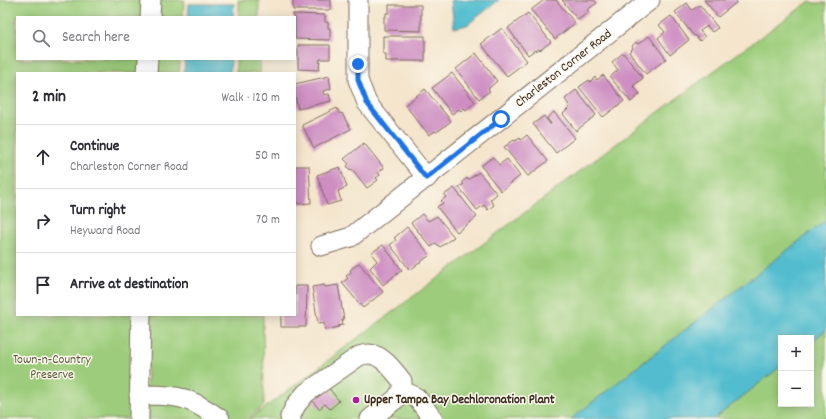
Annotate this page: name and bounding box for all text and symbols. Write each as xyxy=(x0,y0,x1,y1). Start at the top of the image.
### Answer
search box xyxy=(16,16,296,60)
street label: Charleston Corner Road xyxy=(512,25,616,113)
icon: search xyxy=(30,27,52,49)
text: Search here xyxy=(62,27,130,49)
route end xyxy=(349,55,367,73)
text: 2 min xyxy=(32,86,66,110)
text: Walk · 120 m xyxy=(222,89,280,108)
route start xyxy=(492,110,510,128)
text: Continue xyxy=(70,136,119,158)
icon: ahead xyxy=(32,146,54,168)
text: 50 m xyxy=(255,147,280,166)
text: Charleston Corner Road xyxy=(70,158,188,177)
text: Turn right xyxy=(70,200,126,222)
icon: right xyxy=(32,210,54,232)
text: 70 m xyxy=(256,211,280,230)
text: Heyward Road xyxy=(70,222,140,241)
icon: arrive xyxy=(32,274,54,296)
text: Arrive at destination xyxy=(70,274,188,296)
map controls xyxy=(778,335,814,407)
button: + xyxy=(778,335,814,371)
park label: Town-n-Country Preserve xyxy=(13,351,92,385)
button: − xyxy=(778,371,814,407)
place label: Upper Tampa Bay Dechloronation Plant xyxy=(364,391,555,410)
marker: Upper Tampa Bay Dechloronation Plant xyxy=(351,395,361,405)

